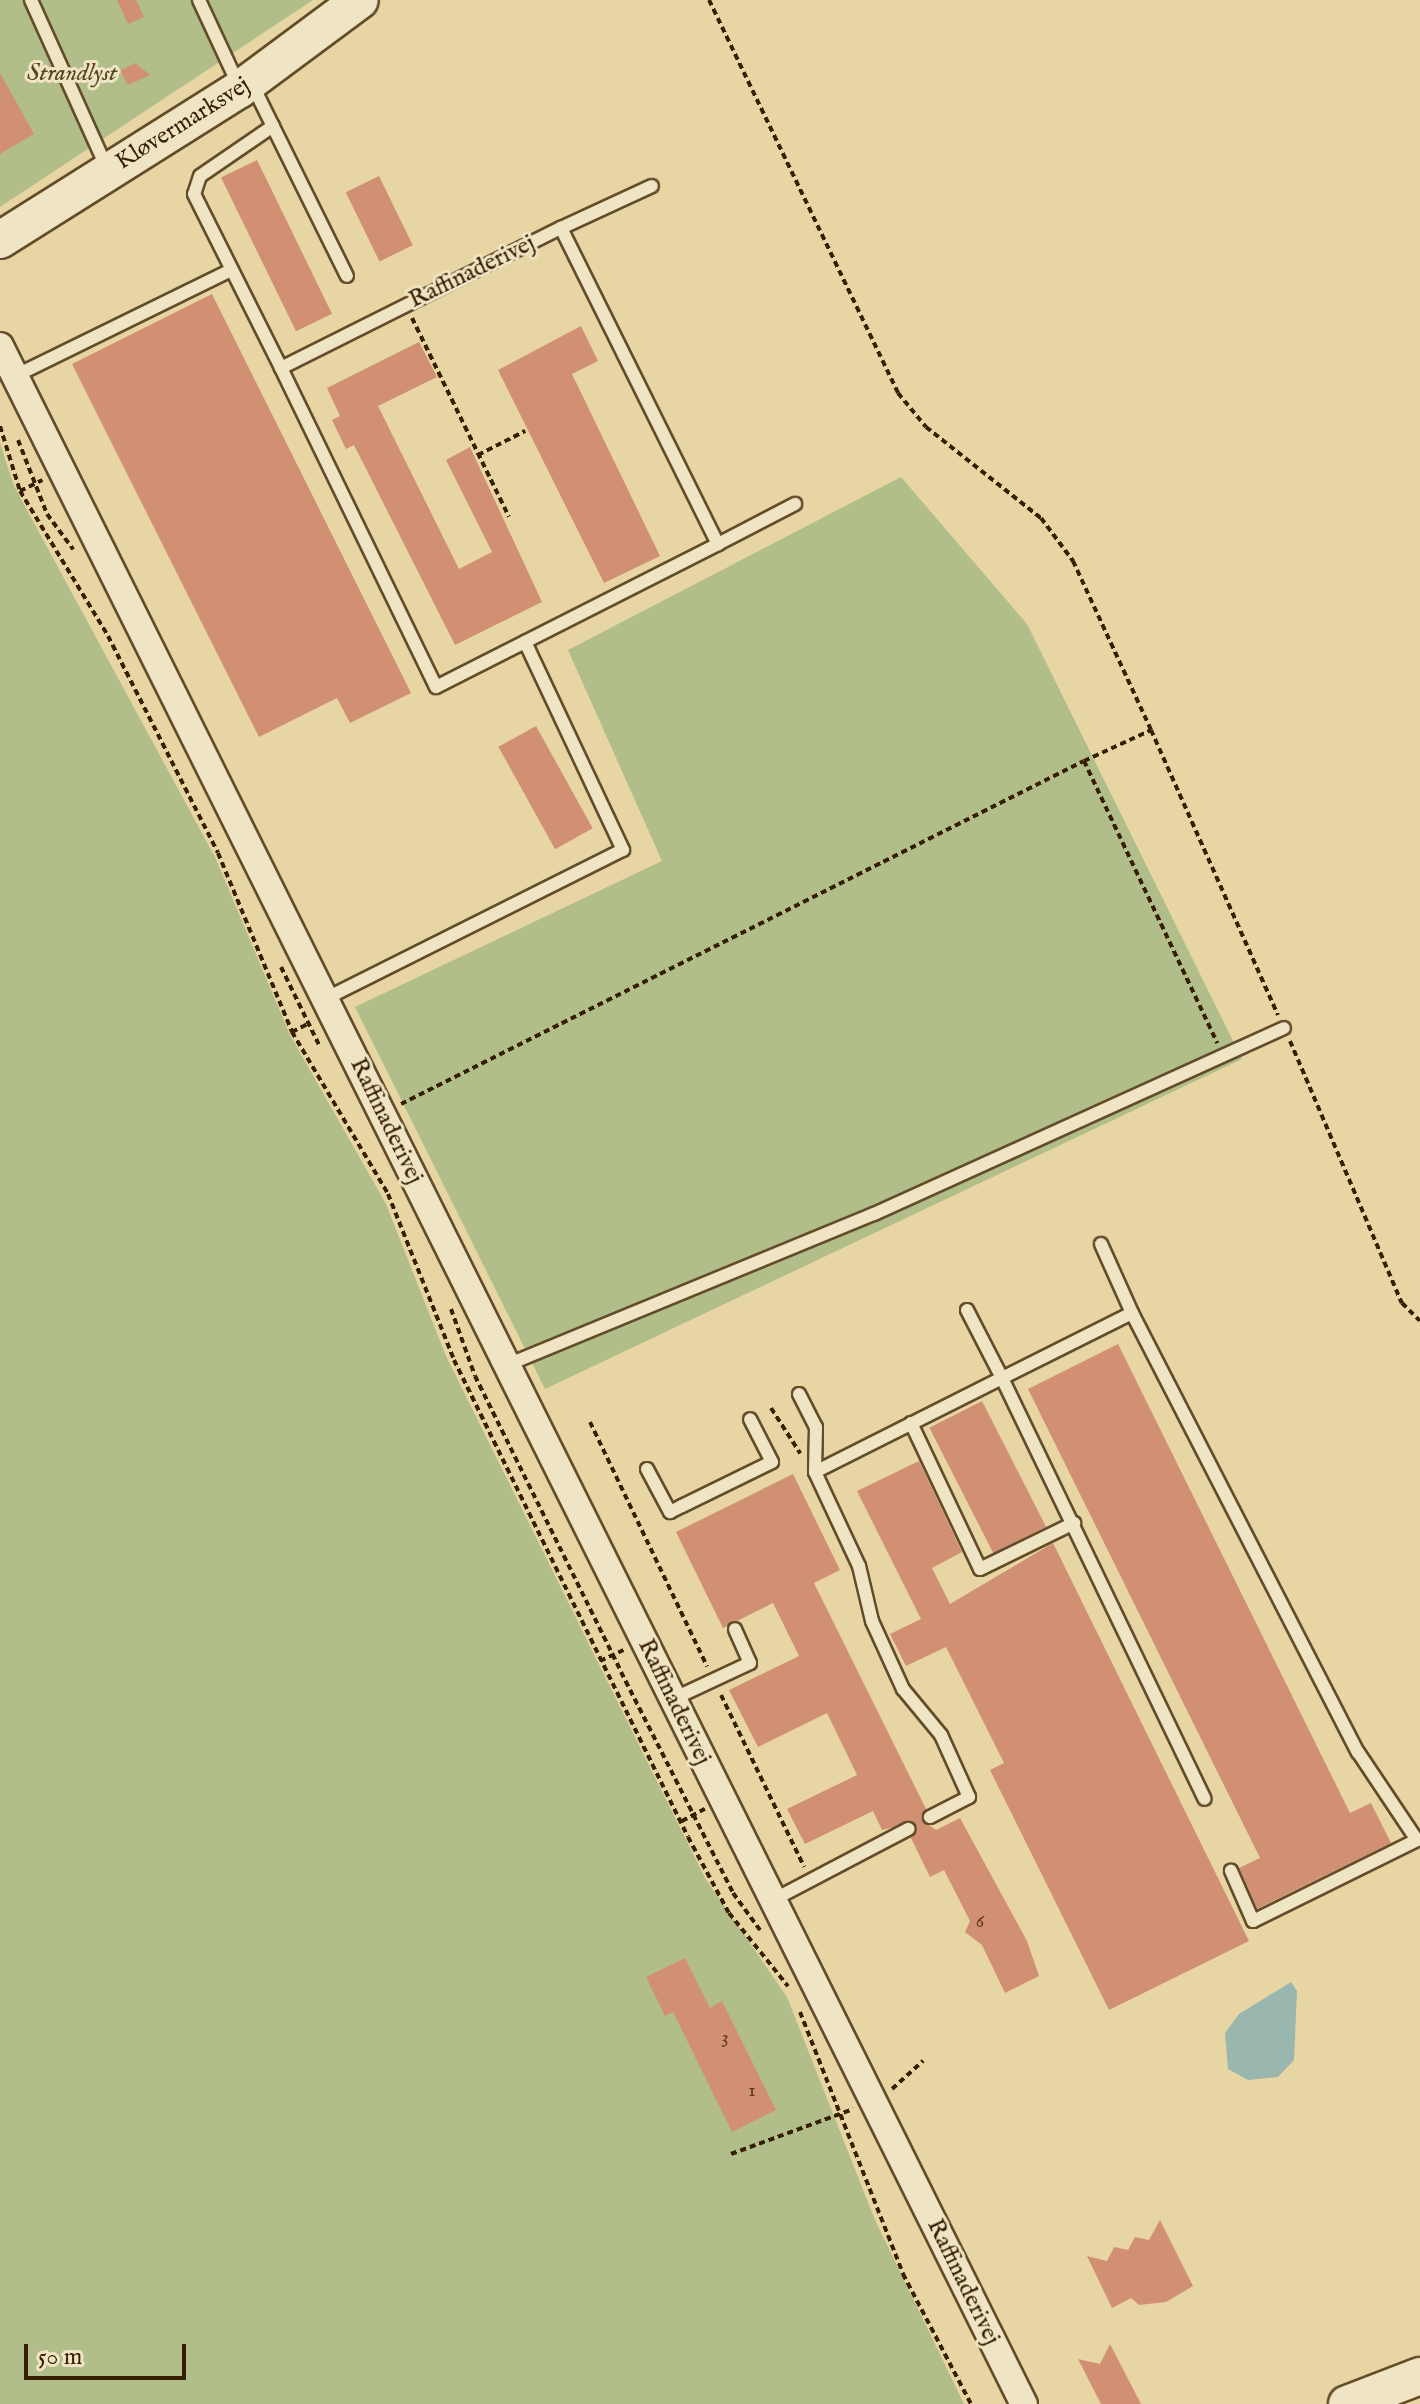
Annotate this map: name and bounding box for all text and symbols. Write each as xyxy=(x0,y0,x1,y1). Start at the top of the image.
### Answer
park label: Strandlyst xyxy=(27,60,117,88)
street label: Kløvermarksvej xyxy=(110,71,256,177)
street label: Raffinaderivej xyxy=(404,229,540,315)
street label: Raffinaderivej xyxy=(343,1053,429,1189)
street label: Raffinaderivej xyxy=(631,1634,717,1770)
house number: 6 xyxy=(976,1909,984,1933)
house number: 3 xyxy=(721,2025,729,2049)
house number: 1 xyxy=(748,2078,756,2102)
street label: Raffinaderivej xyxy=(920,2214,1006,2350)
scale bar xyxy=(28,2328,190,2378)
text: 50 m xyxy=(38,2342,82,2373)

